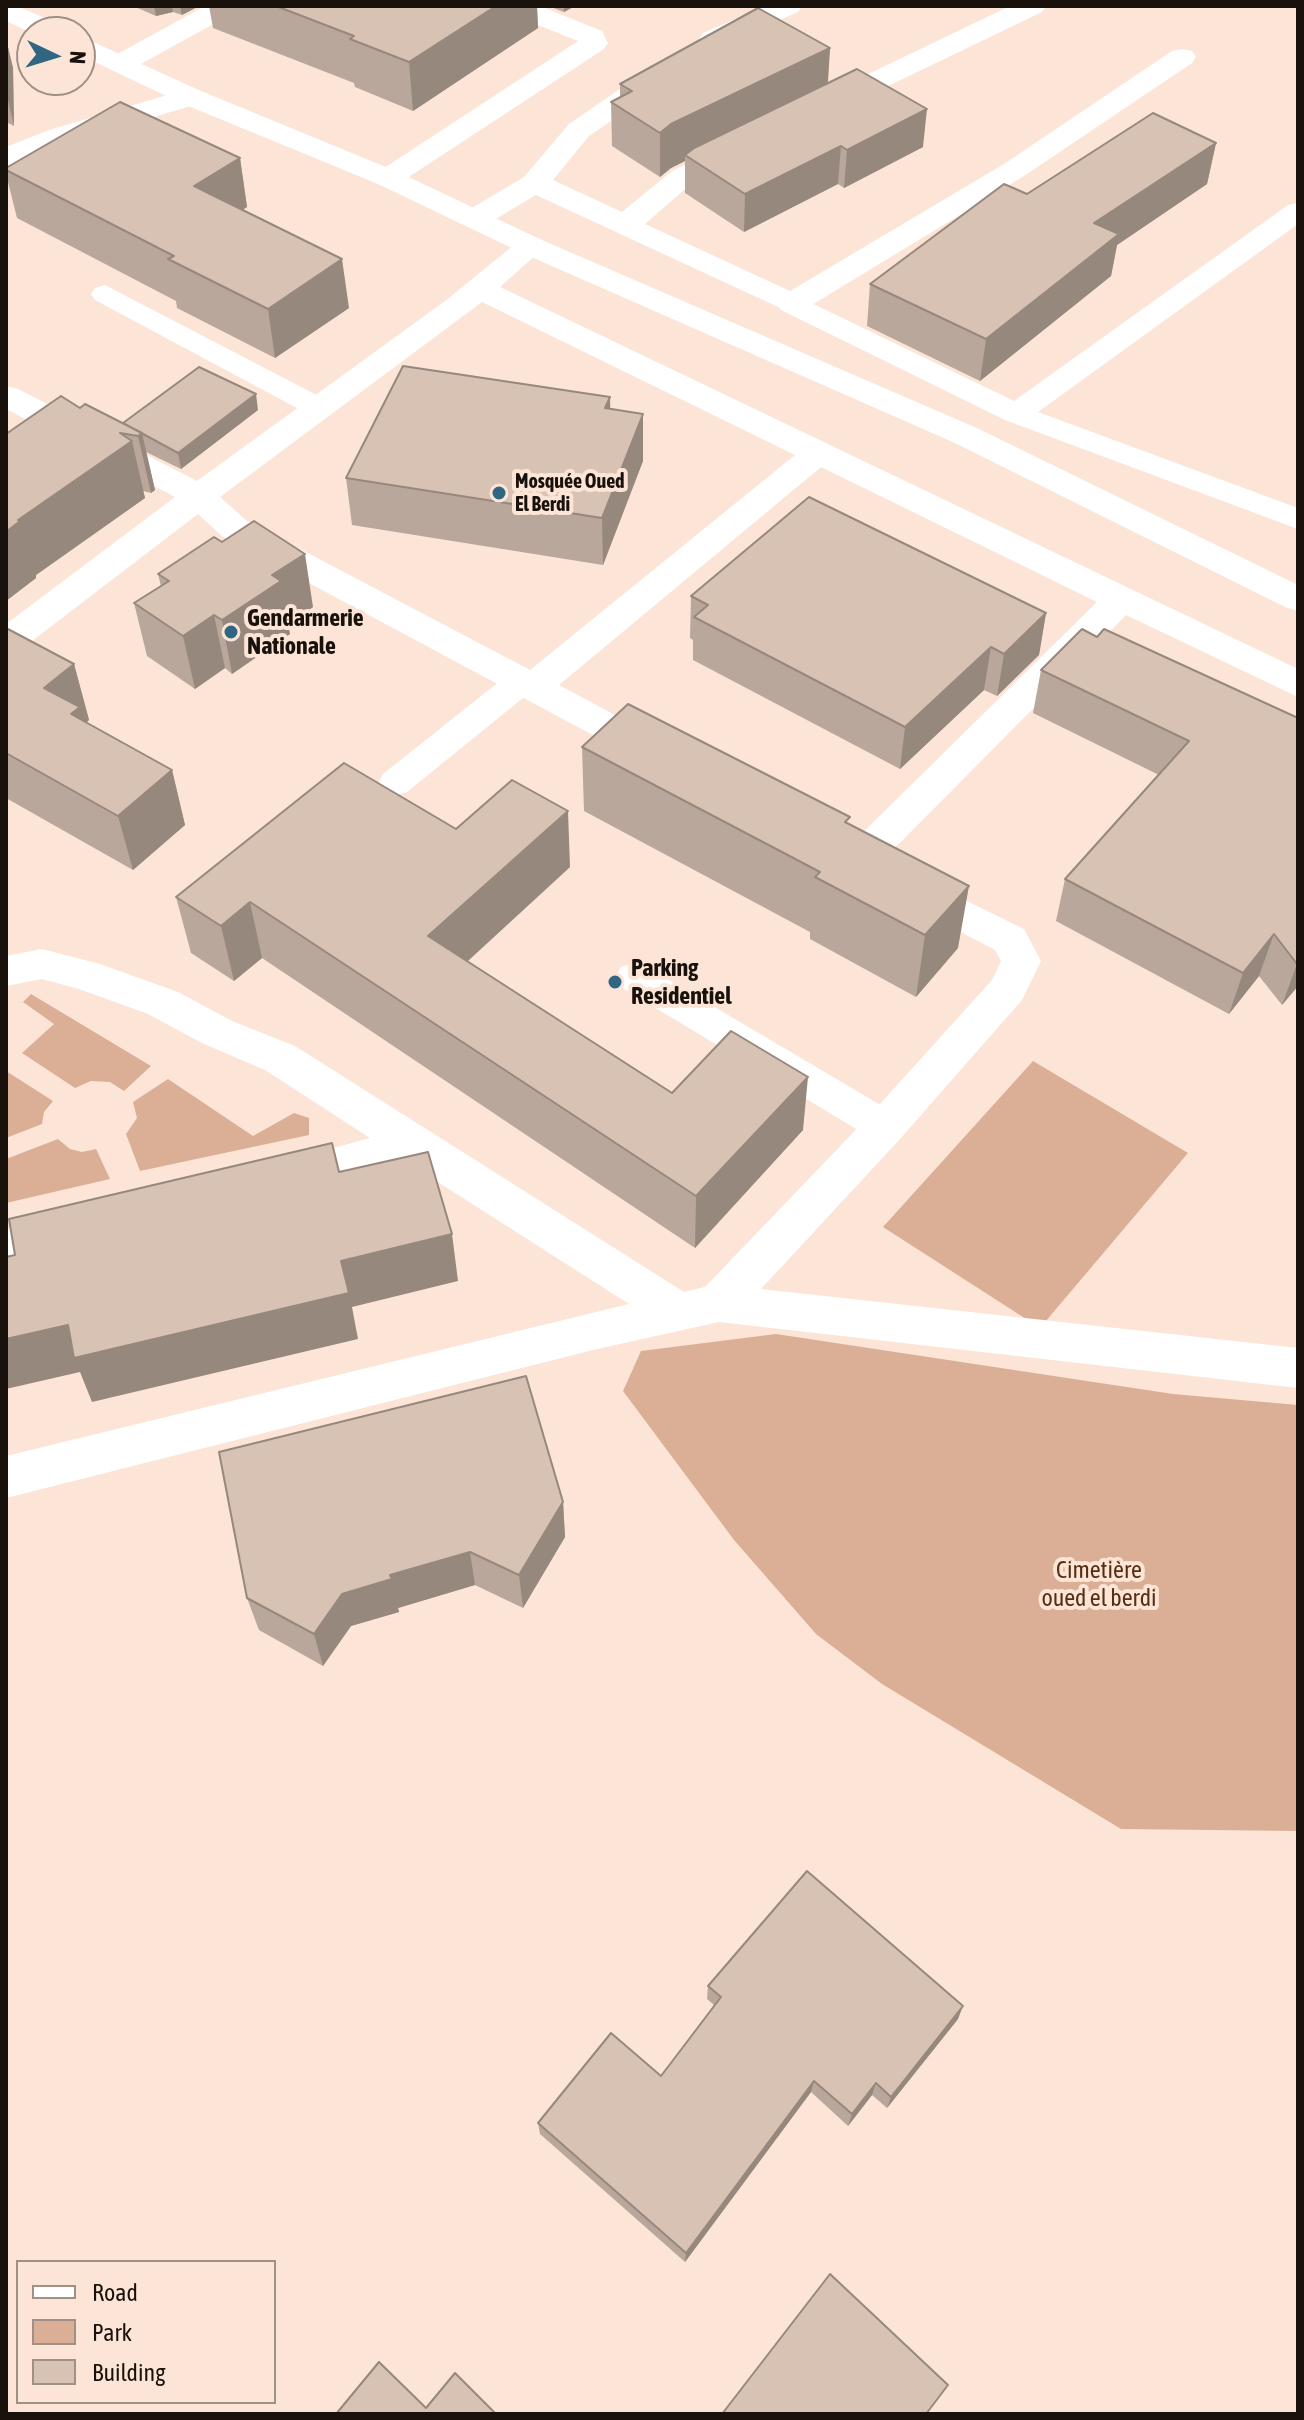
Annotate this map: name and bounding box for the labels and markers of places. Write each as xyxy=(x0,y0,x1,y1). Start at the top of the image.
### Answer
place label: Mosquée Oued El Berdi xyxy=(515,470,625,517)
marker: Mosquée Oued El Berdi xyxy=(490,484,508,502)
place label: Gendarmerie Nationale xyxy=(247,604,364,660)
marker: Gendarmerie Nationale xyxy=(222,623,240,641)
place label: Parking Residentiel xyxy=(631,954,731,1010)
marker: Parking Residentiel xyxy=(606,973,624,991)

